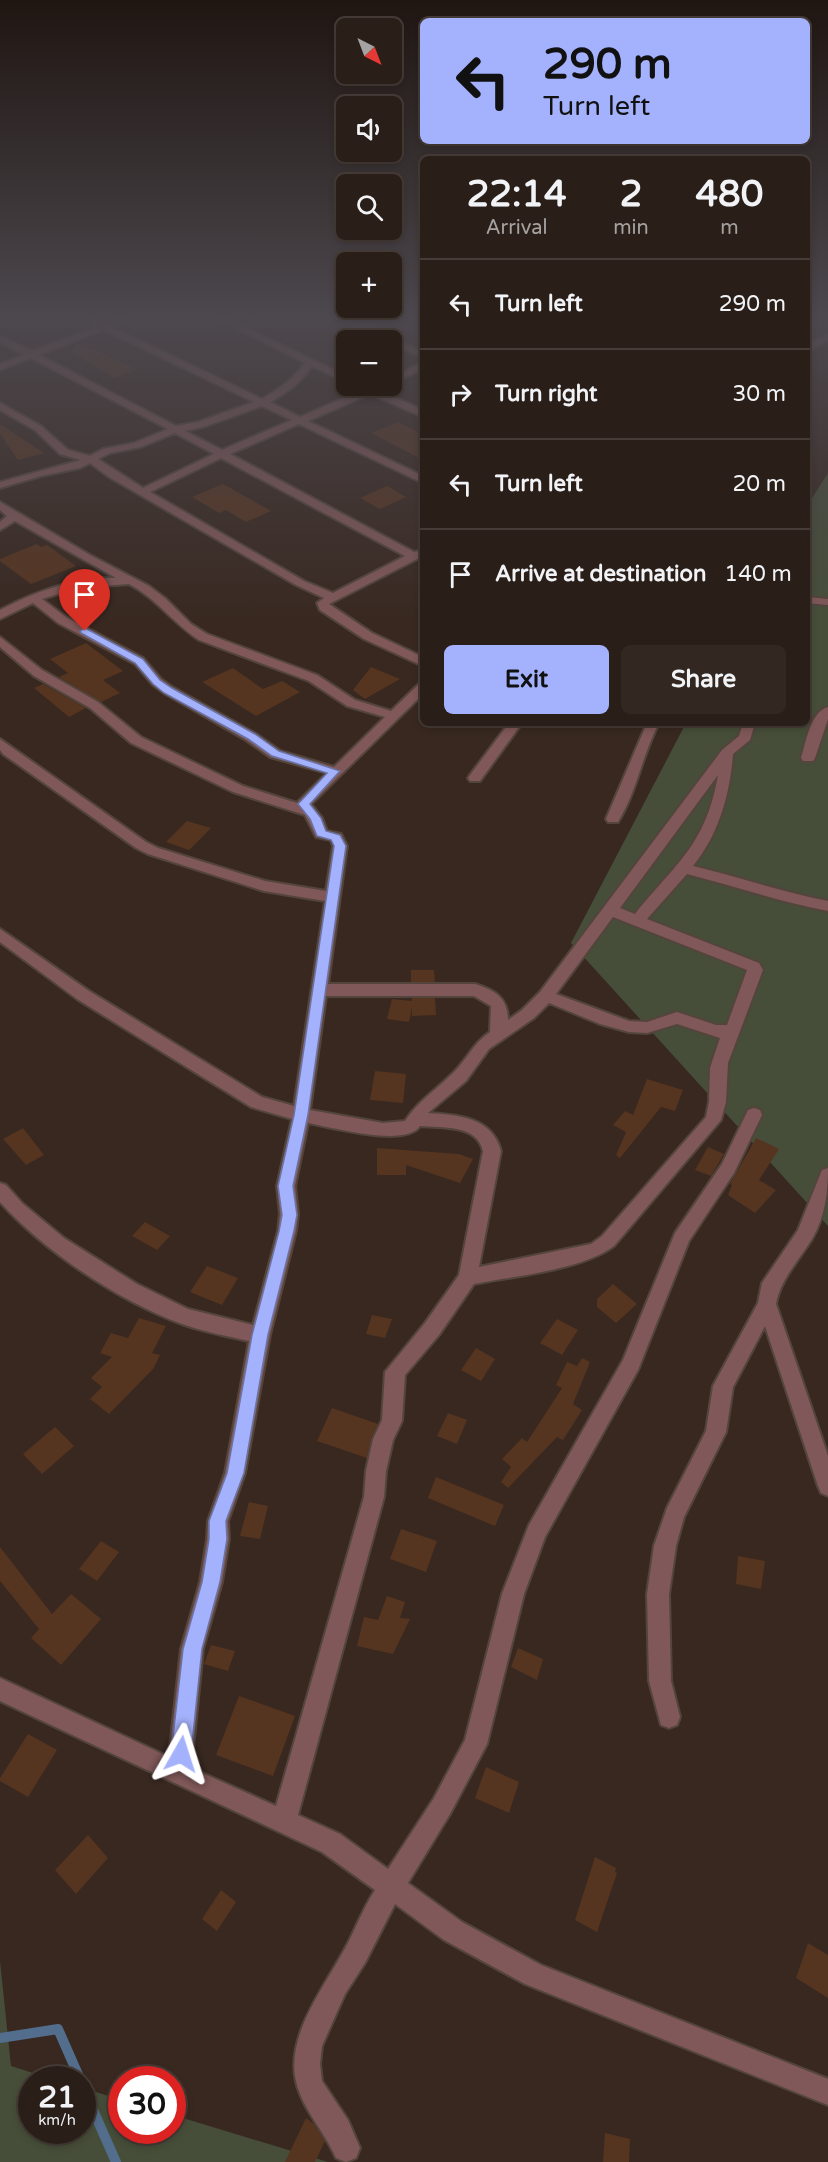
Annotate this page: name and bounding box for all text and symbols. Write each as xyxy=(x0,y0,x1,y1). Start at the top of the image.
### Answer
north arrow xyxy=(336,18,402,84)
map controls xyxy=(336,18,402,396)
text: 290 m xyxy=(543,39,672,90)
icon: left xyxy=(444,42,522,120)
text: Turn left xyxy=(543,90,650,123)
button: sound xyxy=(336,96,402,162)
text: 22:14 xyxy=(467,173,567,216)
text: 2 xyxy=(620,173,642,216)
text: 480 xyxy=(695,173,763,216)
button: search xyxy=(336,174,402,240)
text: Arrival xyxy=(486,216,548,240)
text: min xyxy=(613,216,649,240)
text: m xyxy=(720,216,739,240)
button: + xyxy=(336,252,402,318)
icon: left xyxy=(444,288,477,321)
text: Turn left xyxy=(495,291,583,317)
text: 290 m xyxy=(719,291,786,317)
button: − xyxy=(336,330,402,396)
icon: right xyxy=(444,378,477,411)
text: Turn right xyxy=(495,381,597,407)
text: 30 m xyxy=(732,381,786,407)
icon: left xyxy=(444,468,477,501)
text: Turn left xyxy=(495,471,583,497)
text: 20 m xyxy=(732,471,786,497)
icon: arrive xyxy=(444,558,477,591)
text: Arrive at destination xyxy=(495,561,706,587)
text: 140 m xyxy=(724,561,792,587)
pin xyxy=(59,569,110,631)
icon: arrive xyxy=(68,578,101,611)
button: Exit xyxy=(444,645,609,714)
button: Share xyxy=(621,645,786,714)
position arrow xyxy=(149,1722,213,1786)
speed limit sign: 30 xyxy=(108,2066,186,2144)
text: 21 xyxy=(38,2079,76,2116)
text: km/h xyxy=(38,2111,76,2129)

